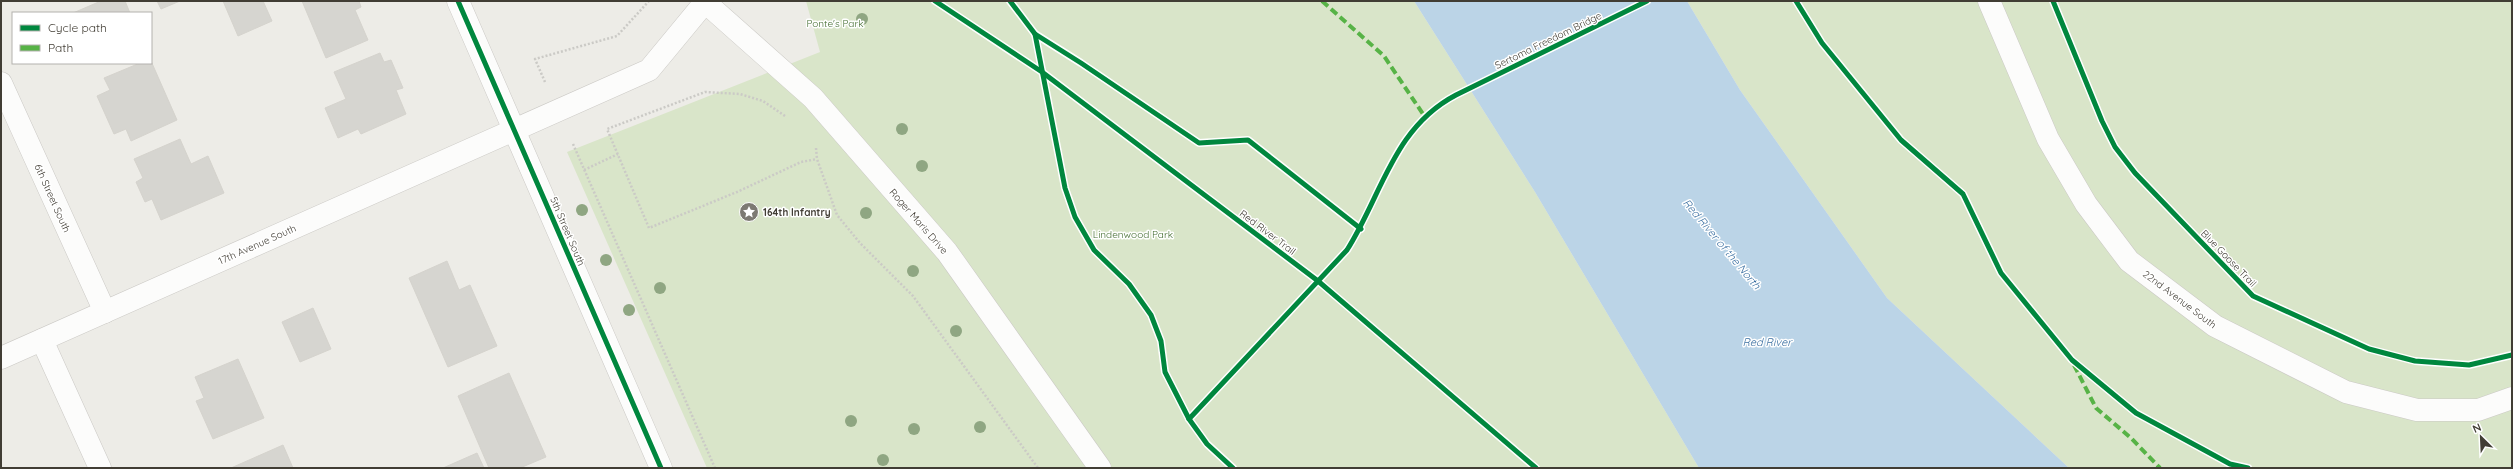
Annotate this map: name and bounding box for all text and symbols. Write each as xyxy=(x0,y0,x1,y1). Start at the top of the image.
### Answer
street label: Sertoma Freedom Bridge xyxy=(1493,9,1604,72)
legend xyxy=(12,12,152,64)
park label: Ponte's Park xyxy=(806,17,864,30)
text: Cycle path xyxy=(48,20,107,35)
text: Path xyxy=(48,40,73,55)
street label: 6th Street South xyxy=(32,162,73,234)
street label: Roger Maris Drive xyxy=(887,186,951,257)
street label: 5th Street South xyxy=(547,195,588,268)
water label: Red River of the North xyxy=(1680,196,1764,293)
place icon: 164th Infantry xyxy=(738,201,760,223)
place label: 164th Infantry xyxy=(763,206,831,219)
street label: Red River Trail xyxy=(1237,207,1298,258)
street label: 17th Avenue South xyxy=(216,221,298,267)
street label: Blue Goose Trail xyxy=(2198,227,2259,290)
park label: Lindenwood Park xyxy=(1093,228,1173,241)
street label: 22nd Avenue South xyxy=(2140,267,2219,331)
water label: Red River xyxy=(1742,335,1793,349)
north arrow xyxy=(2461,417,2501,457)
text: N xyxy=(2470,420,2483,436)

